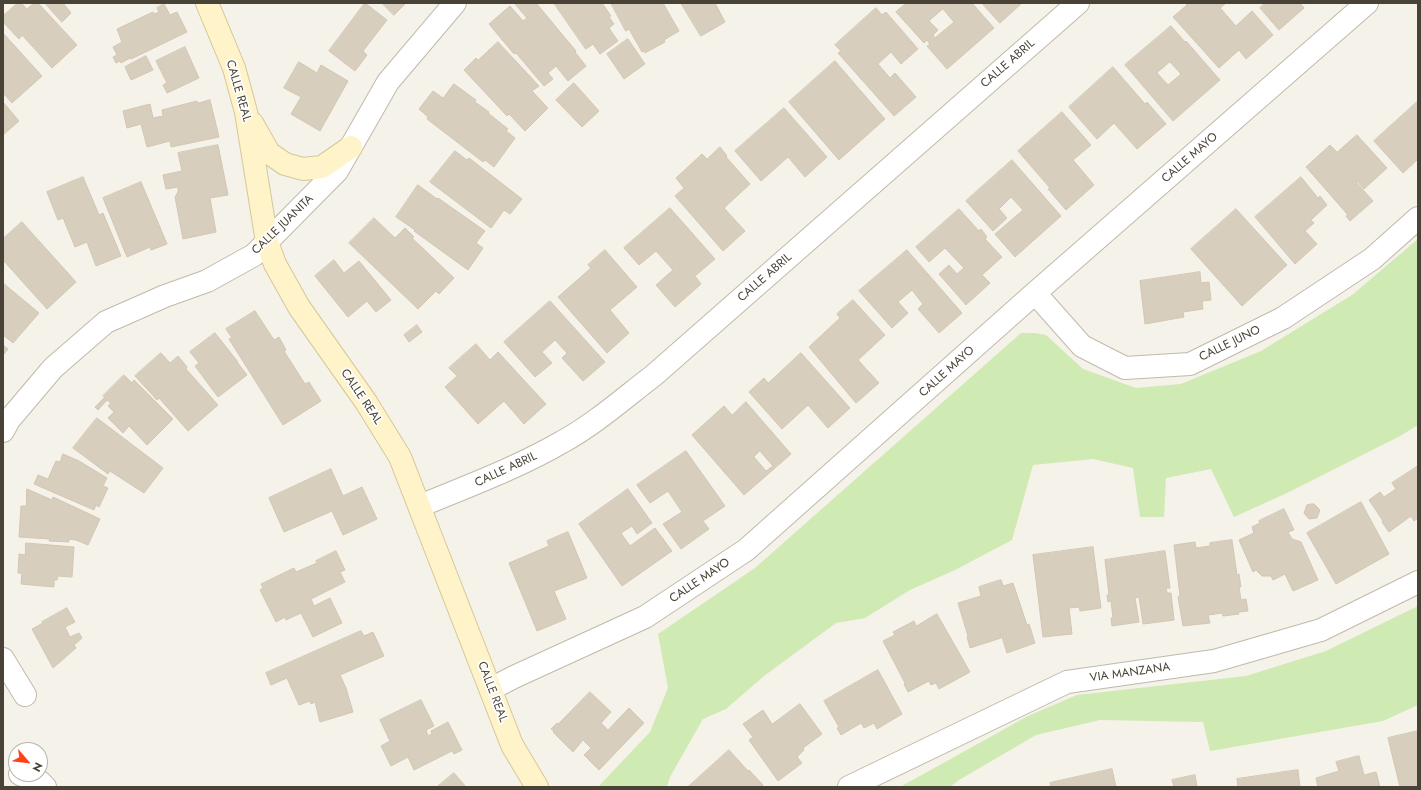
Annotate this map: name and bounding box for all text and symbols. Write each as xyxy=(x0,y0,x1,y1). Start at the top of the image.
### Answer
street label: CALLE ABRIL xyxy=(978,37,1038,91)
street label: CALLE REAL xyxy=(222,58,254,124)
street label: CALLE MAYO xyxy=(1159,130,1221,186)
street label: CALLE JUANITA xyxy=(249,192,317,258)
street label: CALLE ABRIL xyxy=(735,251,795,305)
street label: CALLE JUNO xyxy=(1197,323,1263,365)
street label: CALLE MAYO xyxy=(916,343,978,401)
street label: CALLE REAL xyxy=(337,367,385,427)
street label: CALLE ABRIL xyxy=(473,449,539,491)
street label: CALLE MAYO xyxy=(667,556,733,606)
street label: CALLE REAL xyxy=(474,660,510,724)
street label: VIA MANZANA xyxy=(1089,660,1171,686)
north arrow xyxy=(8,742,48,782)
text: N xyxy=(29,760,47,775)

